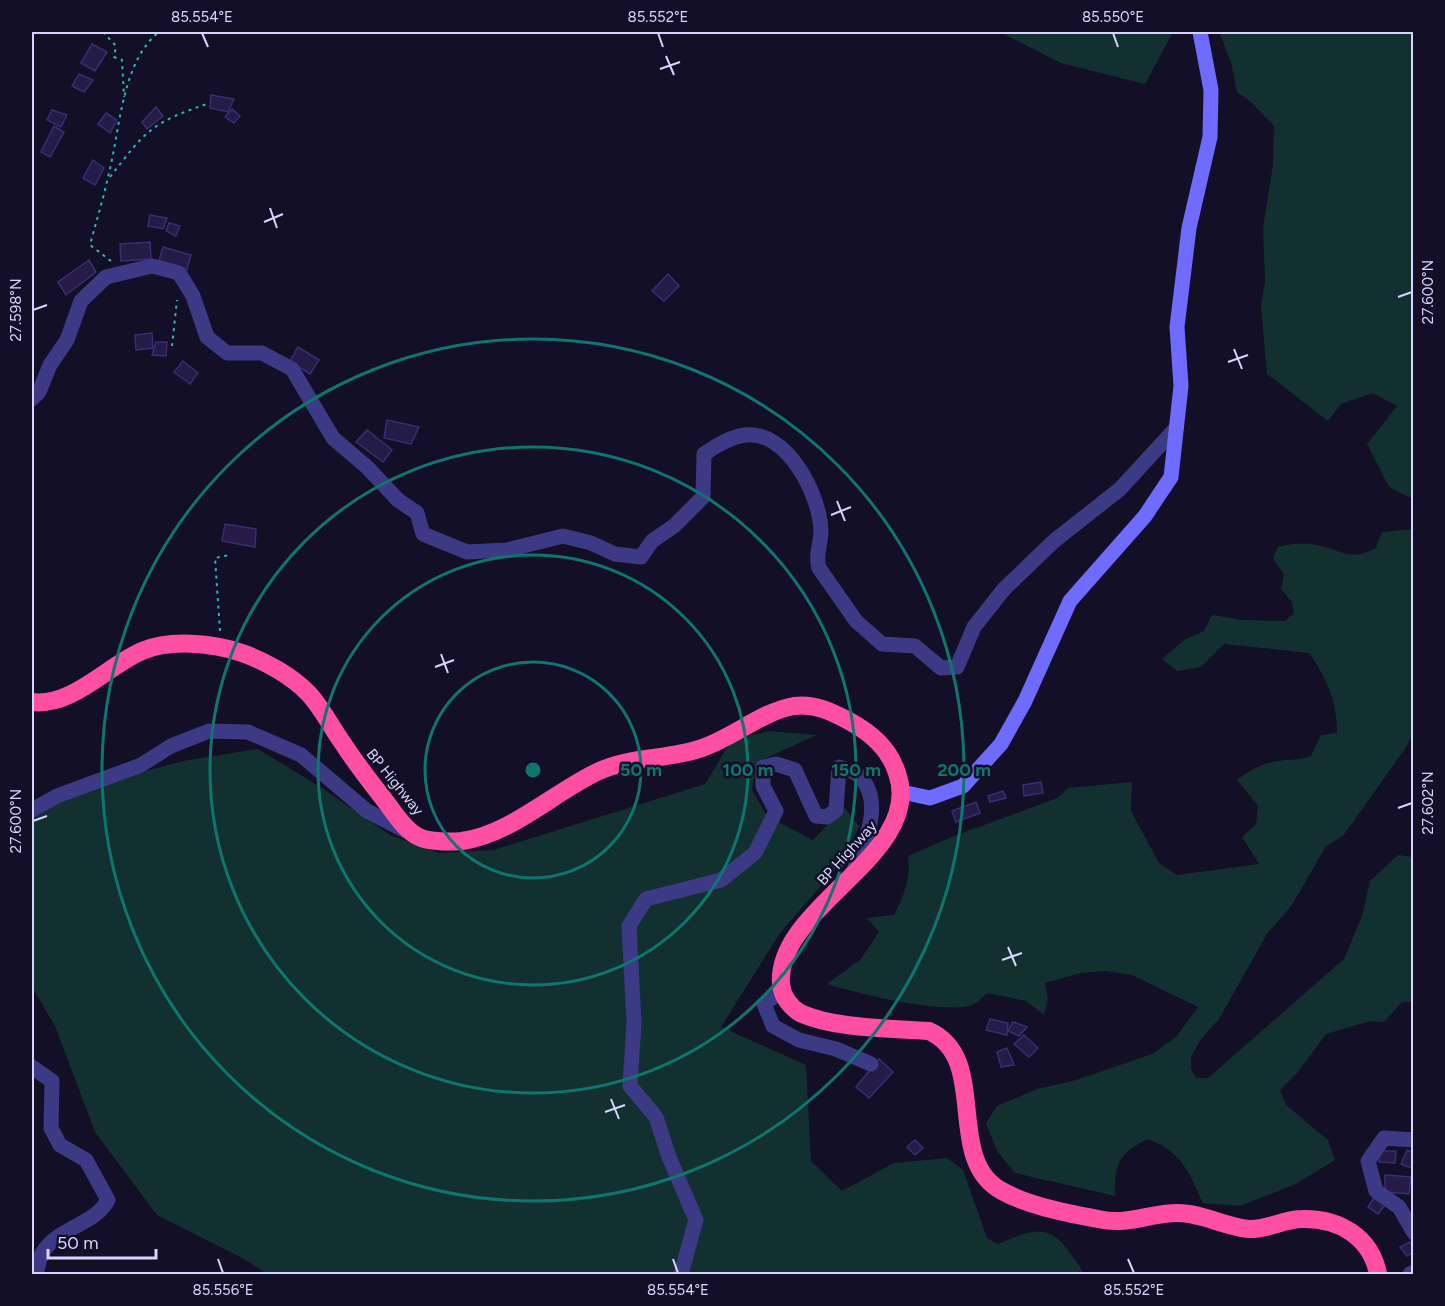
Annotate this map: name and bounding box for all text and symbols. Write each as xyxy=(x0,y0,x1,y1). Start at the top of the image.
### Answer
text: 85.554°E xyxy=(171,8,233,26)
text: 85.552°E xyxy=(627,8,689,26)
text: 85.550°E xyxy=(1082,8,1144,26)
text: 27.600°N xyxy=(1419,260,1437,324)
text: 27.598°N xyxy=(7,278,25,342)
street label: BP Highway xyxy=(363,745,427,819)
text: 50 m xyxy=(620,759,662,781)
text: 100 m xyxy=(723,759,773,781)
text: 150 m xyxy=(831,759,881,781)
text: 200 m xyxy=(937,759,991,781)
centre of rings xyxy=(523,760,543,780)
text: 27.602°N xyxy=(1419,771,1437,835)
text: 27.600°N xyxy=(7,789,25,853)
street label: BP Highway xyxy=(813,817,881,889)
scale bar xyxy=(48,1222,156,1260)
text: 50 m xyxy=(57,1232,99,1254)
text: 85.556°E xyxy=(192,1281,254,1299)
text: 85.554°E xyxy=(647,1281,709,1299)
text: 85.552°E xyxy=(1103,1281,1165,1299)

